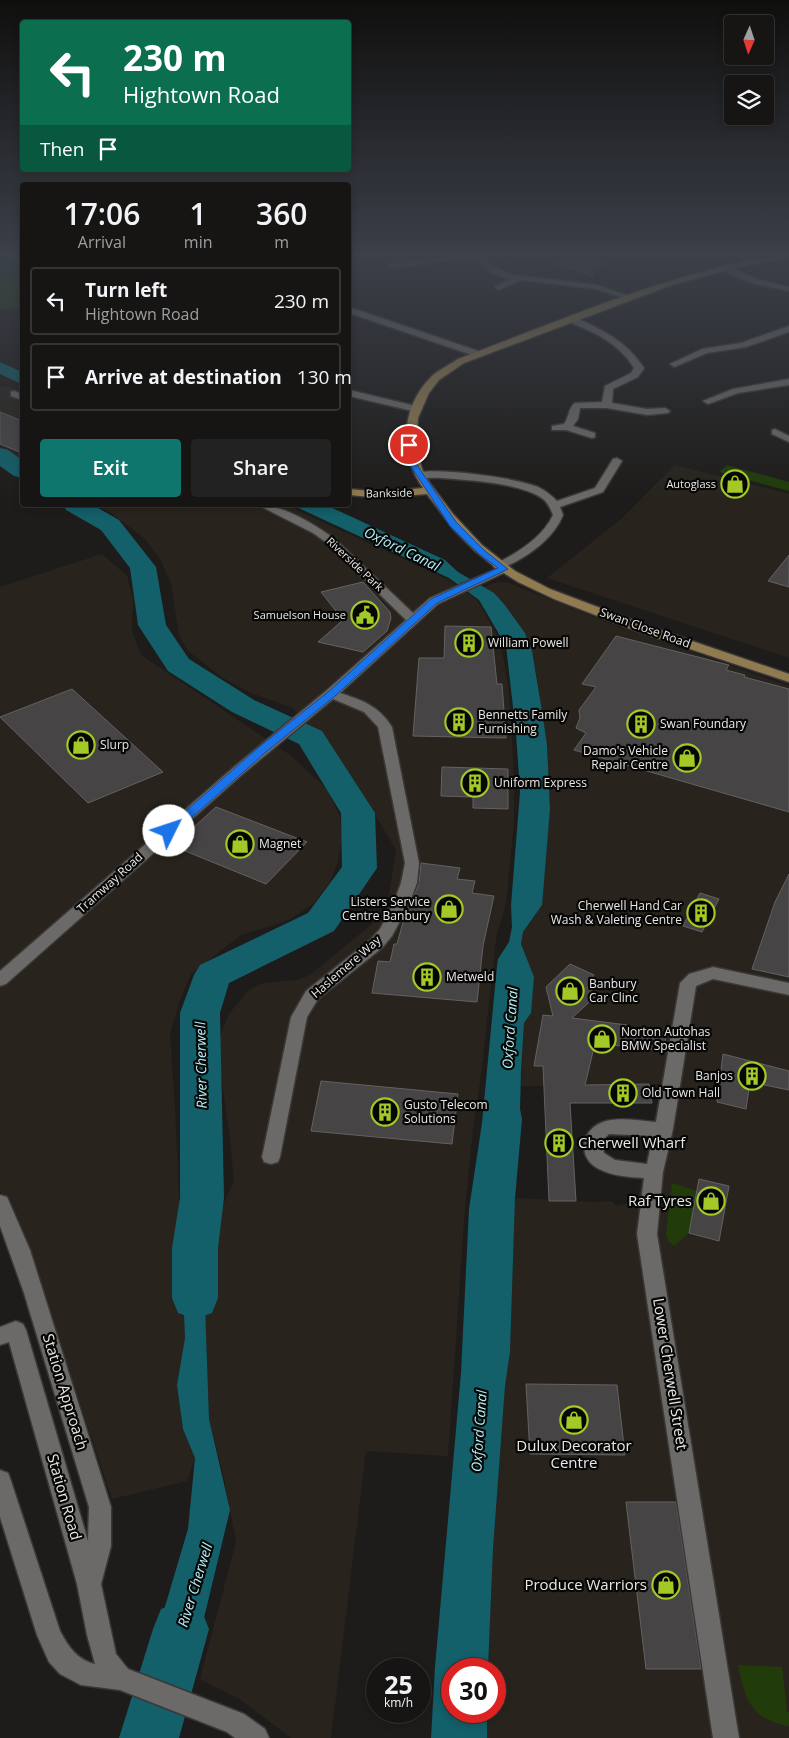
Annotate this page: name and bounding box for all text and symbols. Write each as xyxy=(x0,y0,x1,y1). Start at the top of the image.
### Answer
north arrow xyxy=(724,15,774,65)
map controls xyxy=(724,15,774,125)
text: 230 m xyxy=(123,34,227,81)
icon: left xyxy=(40,40,105,105)
button: layers xyxy=(724,75,774,125)
text: Hightown Road xyxy=(123,79,280,109)
icon: arrive xyxy=(94,135,122,163)
text: Then xyxy=(40,136,84,162)
text: 17:06 xyxy=(64,193,140,234)
text: 1 xyxy=(190,193,207,234)
text: 360 xyxy=(256,193,307,234)
text: Arrival xyxy=(78,231,126,253)
text: min xyxy=(184,231,213,253)
text: m xyxy=(274,231,289,253)
text: Turn left xyxy=(85,277,167,303)
icon: left xyxy=(42,287,70,315)
text: 230 m xyxy=(274,288,329,314)
text: Hightown Road xyxy=(85,303,199,325)
icon: arrive xyxy=(42,363,70,391)
text: Arrive at destination xyxy=(85,364,282,390)
text: 130 m xyxy=(297,364,352,390)
pin xyxy=(388,424,430,466)
icon: arrive xyxy=(395,431,423,459)
button: Exit xyxy=(40,439,181,497)
button: Share xyxy=(191,439,331,497)
shop icon: Autoglass xyxy=(720,469,750,499)
place label: Autoglass xyxy=(666,476,716,491)
street label: Bankside xyxy=(366,485,412,500)
water label: Oxford Canal xyxy=(361,522,444,575)
street label: Riverside Park xyxy=(324,533,387,594)
public building icon: Samuelson House xyxy=(350,600,380,630)
street label: Swan Close Road xyxy=(598,603,693,652)
place label: Samuelson House xyxy=(254,607,346,622)
building icon: William Powell xyxy=(454,628,484,658)
place label: William Powell xyxy=(488,634,569,651)
place label: Bennetts Family Furnishing xyxy=(478,706,568,737)
building icon: Bennetts Family Furnishing xyxy=(444,707,474,737)
building icon: Swan Foundary xyxy=(626,709,656,739)
place label: Swan Foundary xyxy=(660,715,747,732)
shop icon: Slurp xyxy=(66,730,96,760)
place label: Slurp xyxy=(100,736,129,753)
place label: Damo's Vehicle Repair Centre xyxy=(583,742,668,773)
shop icon: Damo's Vehicle Repair Centre xyxy=(672,743,702,773)
building icon: Uniform Express xyxy=(460,768,490,798)
place label: Uniform Express xyxy=(494,774,587,791)
position arrow xyxy=(142,804,194,856)
shop icon: Magnet xyxy=(225,829,255,859)
place label: Magnet xyxy=(259,835,301,852)
street label: Tramway Road xyxy=(73,849,146,917)
place label: Listers Service Centre Banbury xyxy=(342,893,431,924)
shop icon: Listers Service Centre Banbury xyxy=(434,894,464,924)
place label: Cherwell Hand Car Wash & Valeting Centre xyxy=(551,897,682,928)
building icon: Cherwell Hand Car Wash & Valeting Centre xyxy=(686,898,716,928)
street label: Haslemere Way xyxy=(307,931,385,1002)
building icon: Metweld xyxy=(412,962,442,992)
place label: Metweld xyxy=(446,968,494,985)
place label: Banbury Car Clinc xyxy=(589,975,638,1006)
shop icon: Banbury Car Clinc xyxy=(555,976,585,1006)
water label: Oxford Canal xyxy=(497,986,522,1070)
water label: River Cherwell xyxy=(190,1021,211,1109)
place label: Norton Autohas BMW Specialist xyxy=(621,1023,711,1054)
shop icon: Norton Autohas BMW Specialist xyxy=(587,1024,617,1054)
building icon: Banjos xyxy=(737,1061,767,1091)
place label: Banjos xyxy=(695,1067,733,1084)
building icon: Old Town Hall xyxy=(608,1078,638,1108)
place label: Old Town Hall xyxy=(642,1084,720,1101)
place label: Gusto Telecom Solutions xyxy=(404,1096,488,1127)
building icon: Gusto Telecom Solutions xyxy=(370,1097,400,1127)
building icon: Cherwell Wharf xyxy=(544,1128,574,1158)
place label: Cherwell Wharf xyxy=(578,1132,686,1152)
shop icon: Raf Tyres xyxy=(696,1186,726,1216)
place label: Raf Tyres xyxy=(628,1190,692,1210)
street label: Lower Cherwell Street xyxy=(649,1296,693,1451)
street label: Station Approach xyxy=(39,1331,93,1452)
water label: Oxford Canal xyxy=(466,1389,491,1473)
shop icon: Dulux Decorator Centre xyxy=(559,1405,589,1435)
place label: Dulux Decorator Centre xyxy=(516,1435,632,1472)
street label: Station Road xyxy=(43,1451,87,1542)
water label: River Cherwell xyxy=(173,1540,216,1629)
shop icon: Produce Warriors xyxy=(651,1570,681,1600)
place label: Produce Warriors xyxy=(524,1574,647,1594)
speed limit sign: 30 xyxy=(441,1658,506,1723)
text: 25 xyxy=(384,1667,413,1701)
text: km/h xyxy=(384,1694,413,1711)

